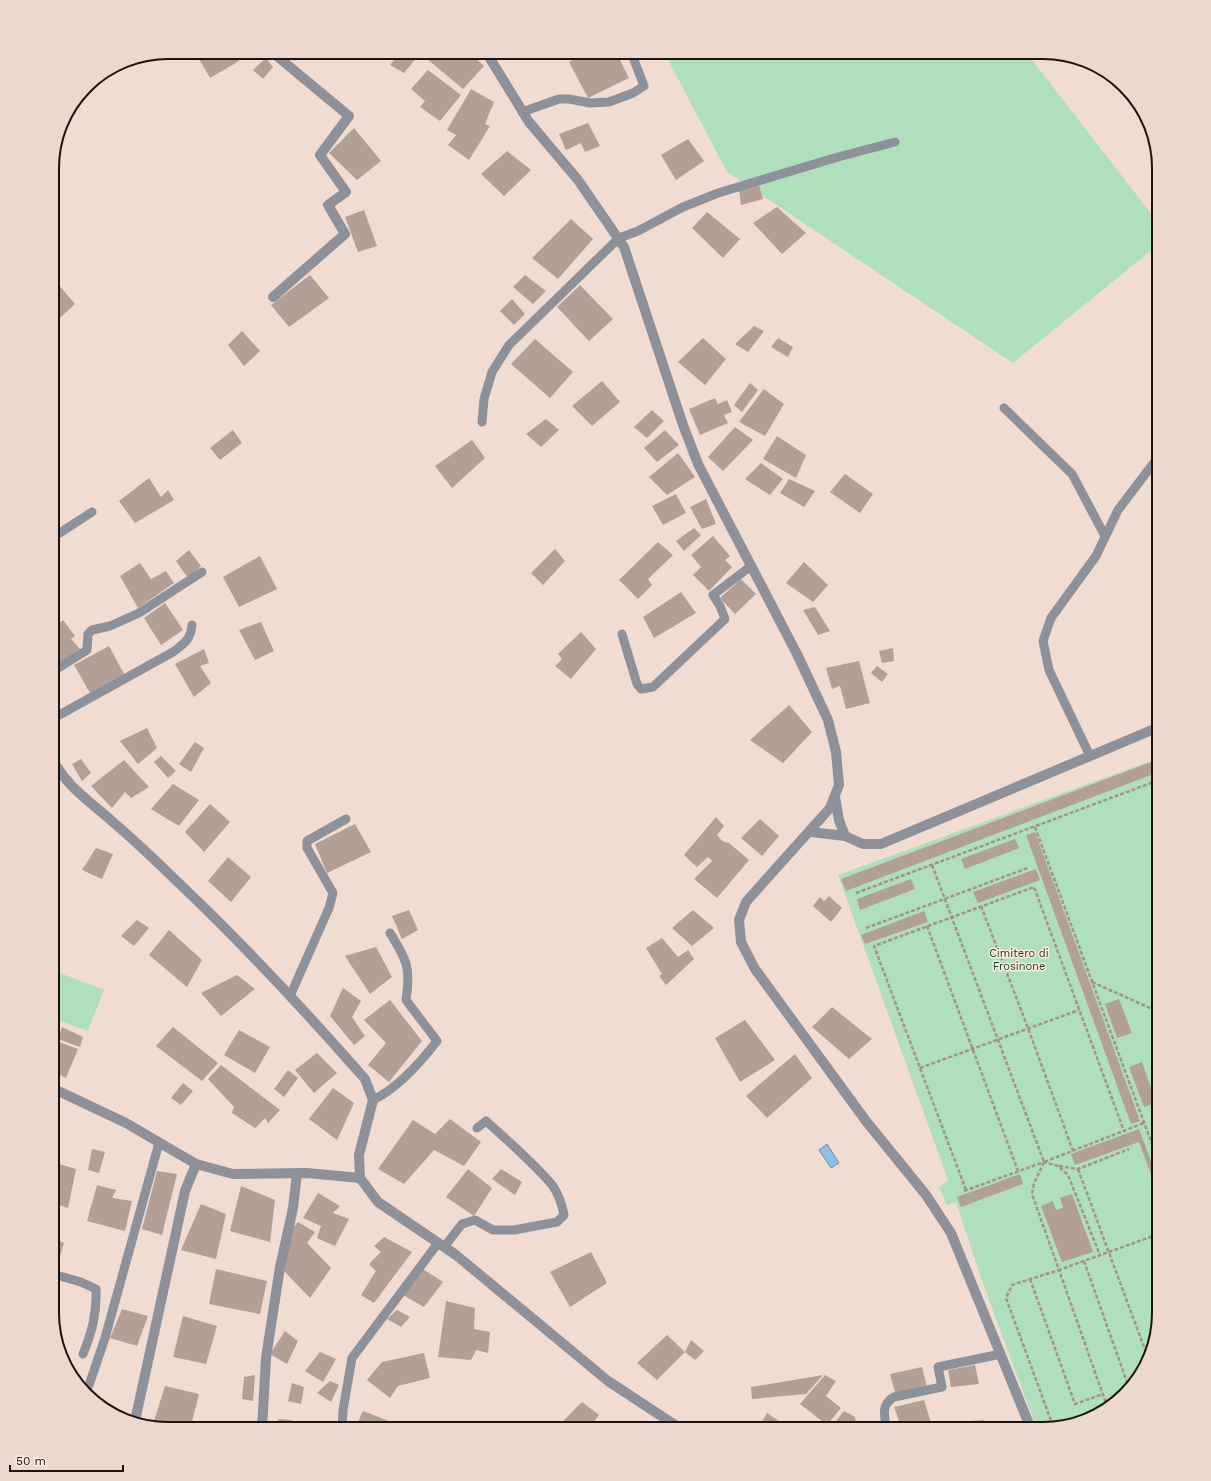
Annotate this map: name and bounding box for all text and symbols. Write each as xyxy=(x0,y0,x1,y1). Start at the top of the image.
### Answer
park label: Cimitero di Frosinone xyxy=(989,947,1049,973)
scale bar xyxy=(10,1447,123,1473)
text: 50 m xyxy=(16,1454,46,1468)

